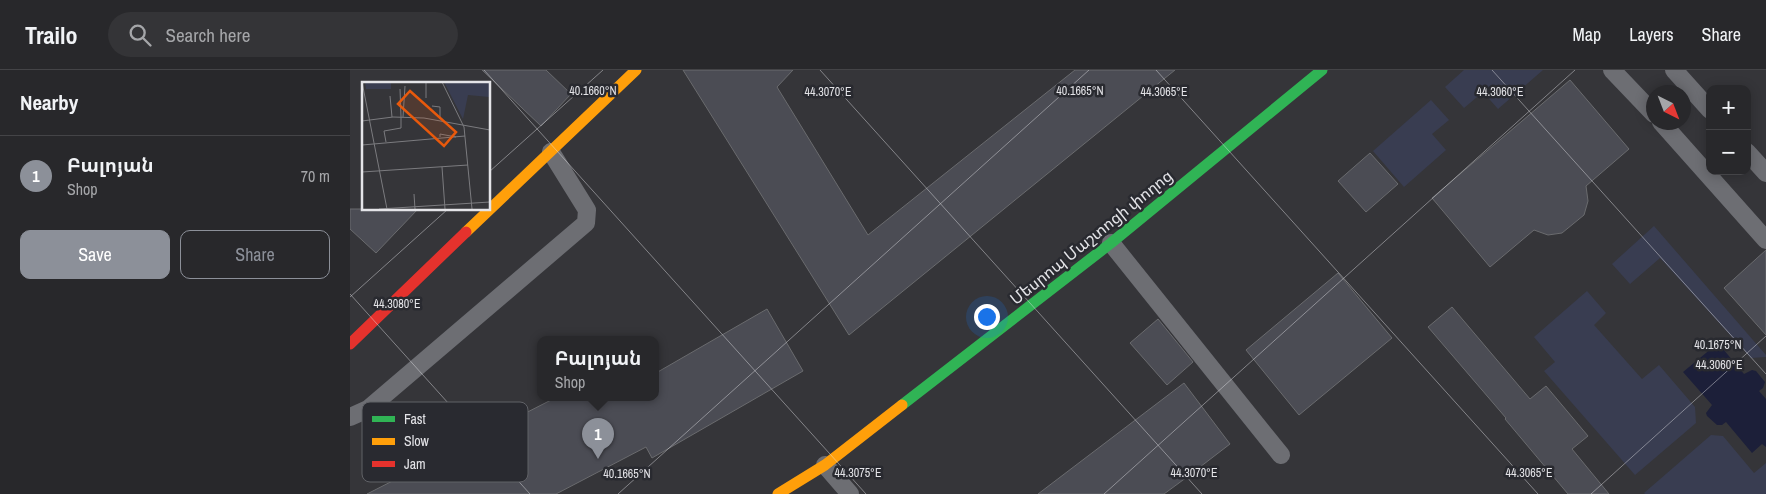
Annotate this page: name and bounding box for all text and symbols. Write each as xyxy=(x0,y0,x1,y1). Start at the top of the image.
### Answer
search box xyxy=(108,12,458,57)
text: Trailo xyxy=(25,19,78,51)
icon: search xyxy=(126,21,154,49)
text: Search here xyxy=(166,22,250,48)
text: Map xyxy=(1573,22,1601,47)
text: Layers xyxy=(1629,22,1674,47)
text: Share xyxy=(1702,22,1741,47)
inset map xyxy=(362,82,490,210)
text: 40.1660°N xyxy=(569,83,617,99)
text: 40.1665°N xyxy=(1056,83,1104,99)
text: 44.3070°E xyxy=(805,84,851,100)
text: 44.3065°E xyxy=(1141,84,1187,100)
text: 44.3060°E xyxy=(1477,84,1523,100)
north arrow xyxy=(1646,85,1691,130)
map controls xyxy=(1706,85,1751,175)
button: + xyxy=(1706,85,1751,130)
text: Nearby xyxy=(20,88,78,117)
button: − xyxy=(1706,130,1751,175)
text: Բալոյան xyxy=(67,152,154,178)
text: 1 xyxy=(32,165,40,187)
text: 70 m xyxy=(301,165,330,187)
street label: Մեսրոպ Մաշտոցի փողոց xyxy=(1005,165,1177,309)
text: Shop xyxy=(67,178,98,200)
button: Save xyxy=(20,230,170,279)
button: Share xyxy=(180,230,330,279)
text: 44.3080°E xyxy=(374,296,420,312)
your location xyxy=(974,304,1000,330)
popup xyxy=(537,336,659,401)
text: 40.1675°N xyxy=(1694,337,1742,353)
text: Բալոյան xyxy=(555,345,641,371)
text: 44.3060°E xyxy=(1696,357,1742,373)
text: Shop xyxy=(555,371,585,393)
legend xyxy=(362,402,528,482)
text: Fast xyxy=(404,410,426,428)
pin: 1 xyxy=(582,418,614,459)
text: Slow xyxy=(404,432,430,450)
text: Jam xyxy=(404,455,426,473)
text: 44.3075°E xyxy=(835,465,881,481)
text: 44.3070°E xyxy=(1171,465,1217,481)
text: 44.3065°E xyxy=(1506,465,1552,481)
text: 40.1665°N xyxy=(603,466,651,482)

